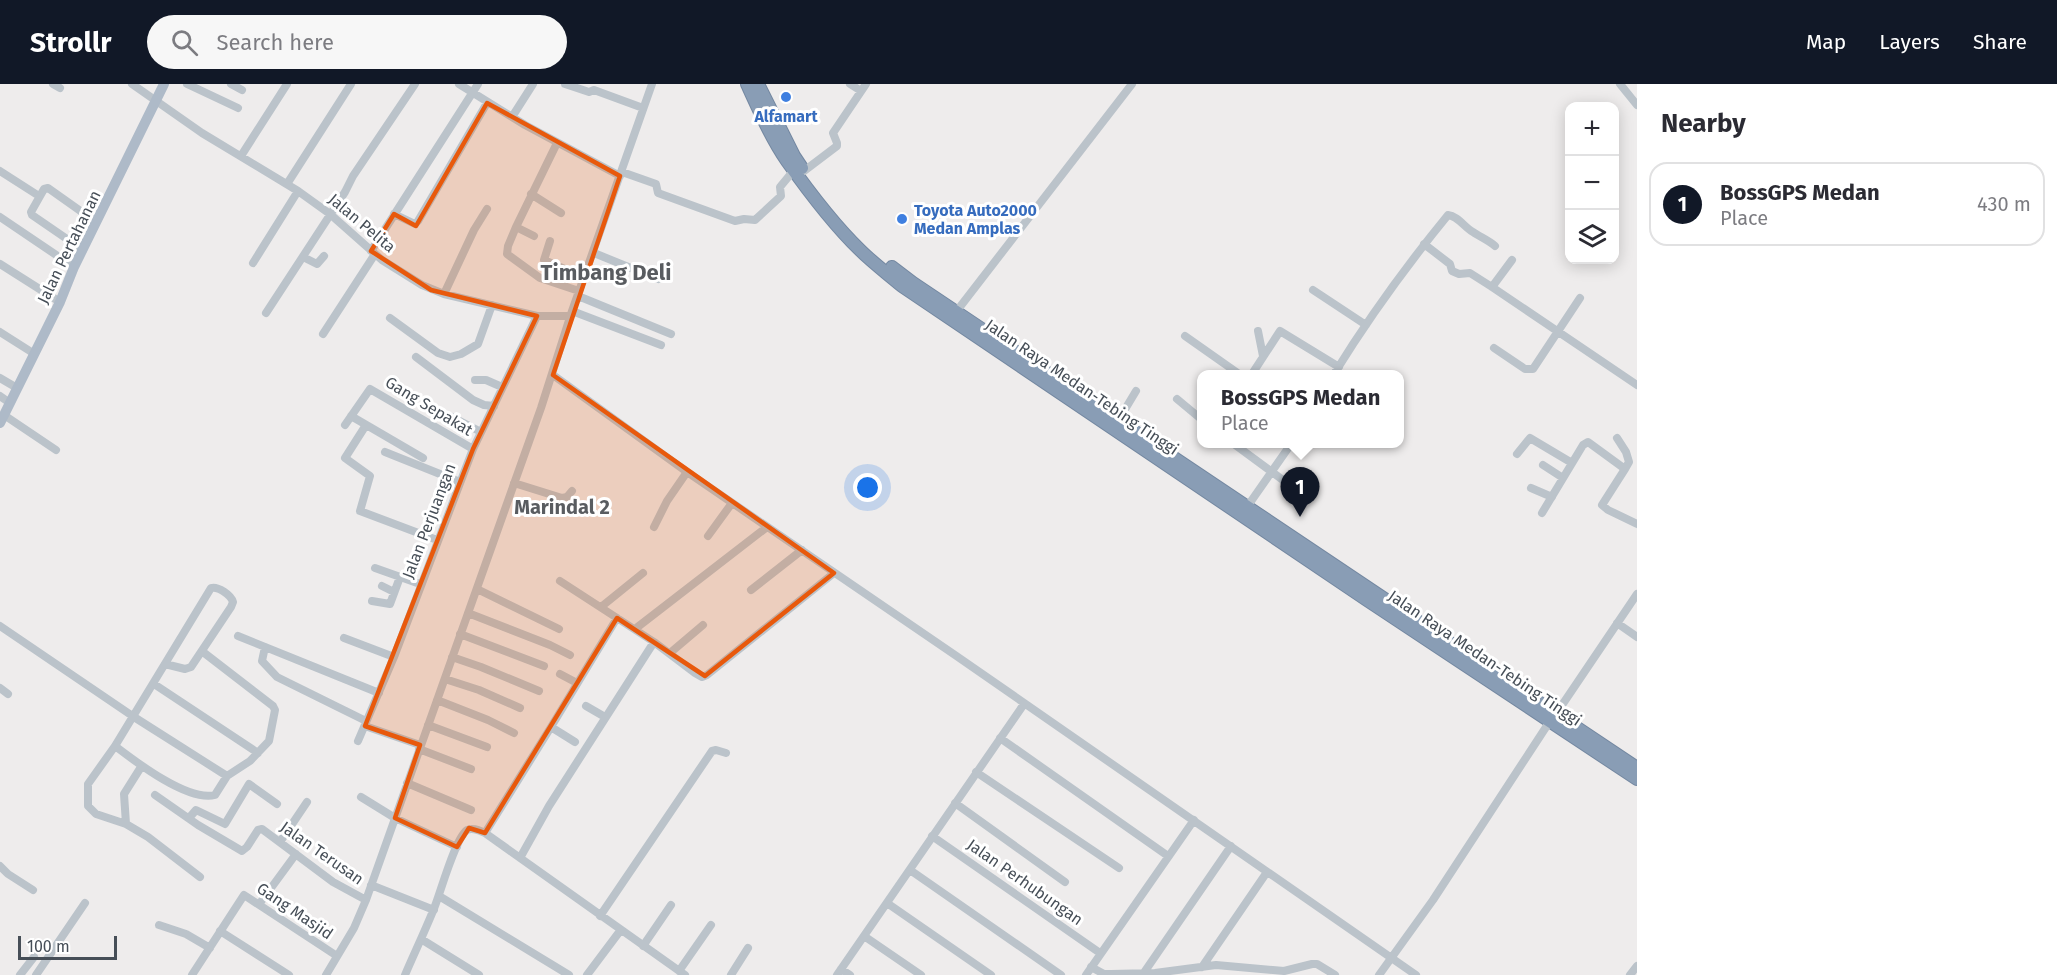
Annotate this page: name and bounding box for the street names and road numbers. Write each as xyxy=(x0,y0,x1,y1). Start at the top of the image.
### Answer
street label: Jalan Pertahanan xyxy=(33,187,105,307)
street label: Jalan Pelita xyxy=(325,190,399,256)
street label: Jalan Raya Medan-Tebing Tinggi xyxy=(982,315,1182,459)
street label: Gang Sepakat xyxy=(382,372,476,440)
street label: Jalan Perjuangan xyxy=(398,461,460,581)
street label: Jalan Raya Medan-Tebing Tinggi xyxy=(1385,586,1585,730)
street label: Jalan Terusan xyxy=(277,817,367,889)
street label: Jalan Perhubungan xyxy=(963,835,1087,929)
street label: Gang Masjid xyxy=(253,879,337,943)

